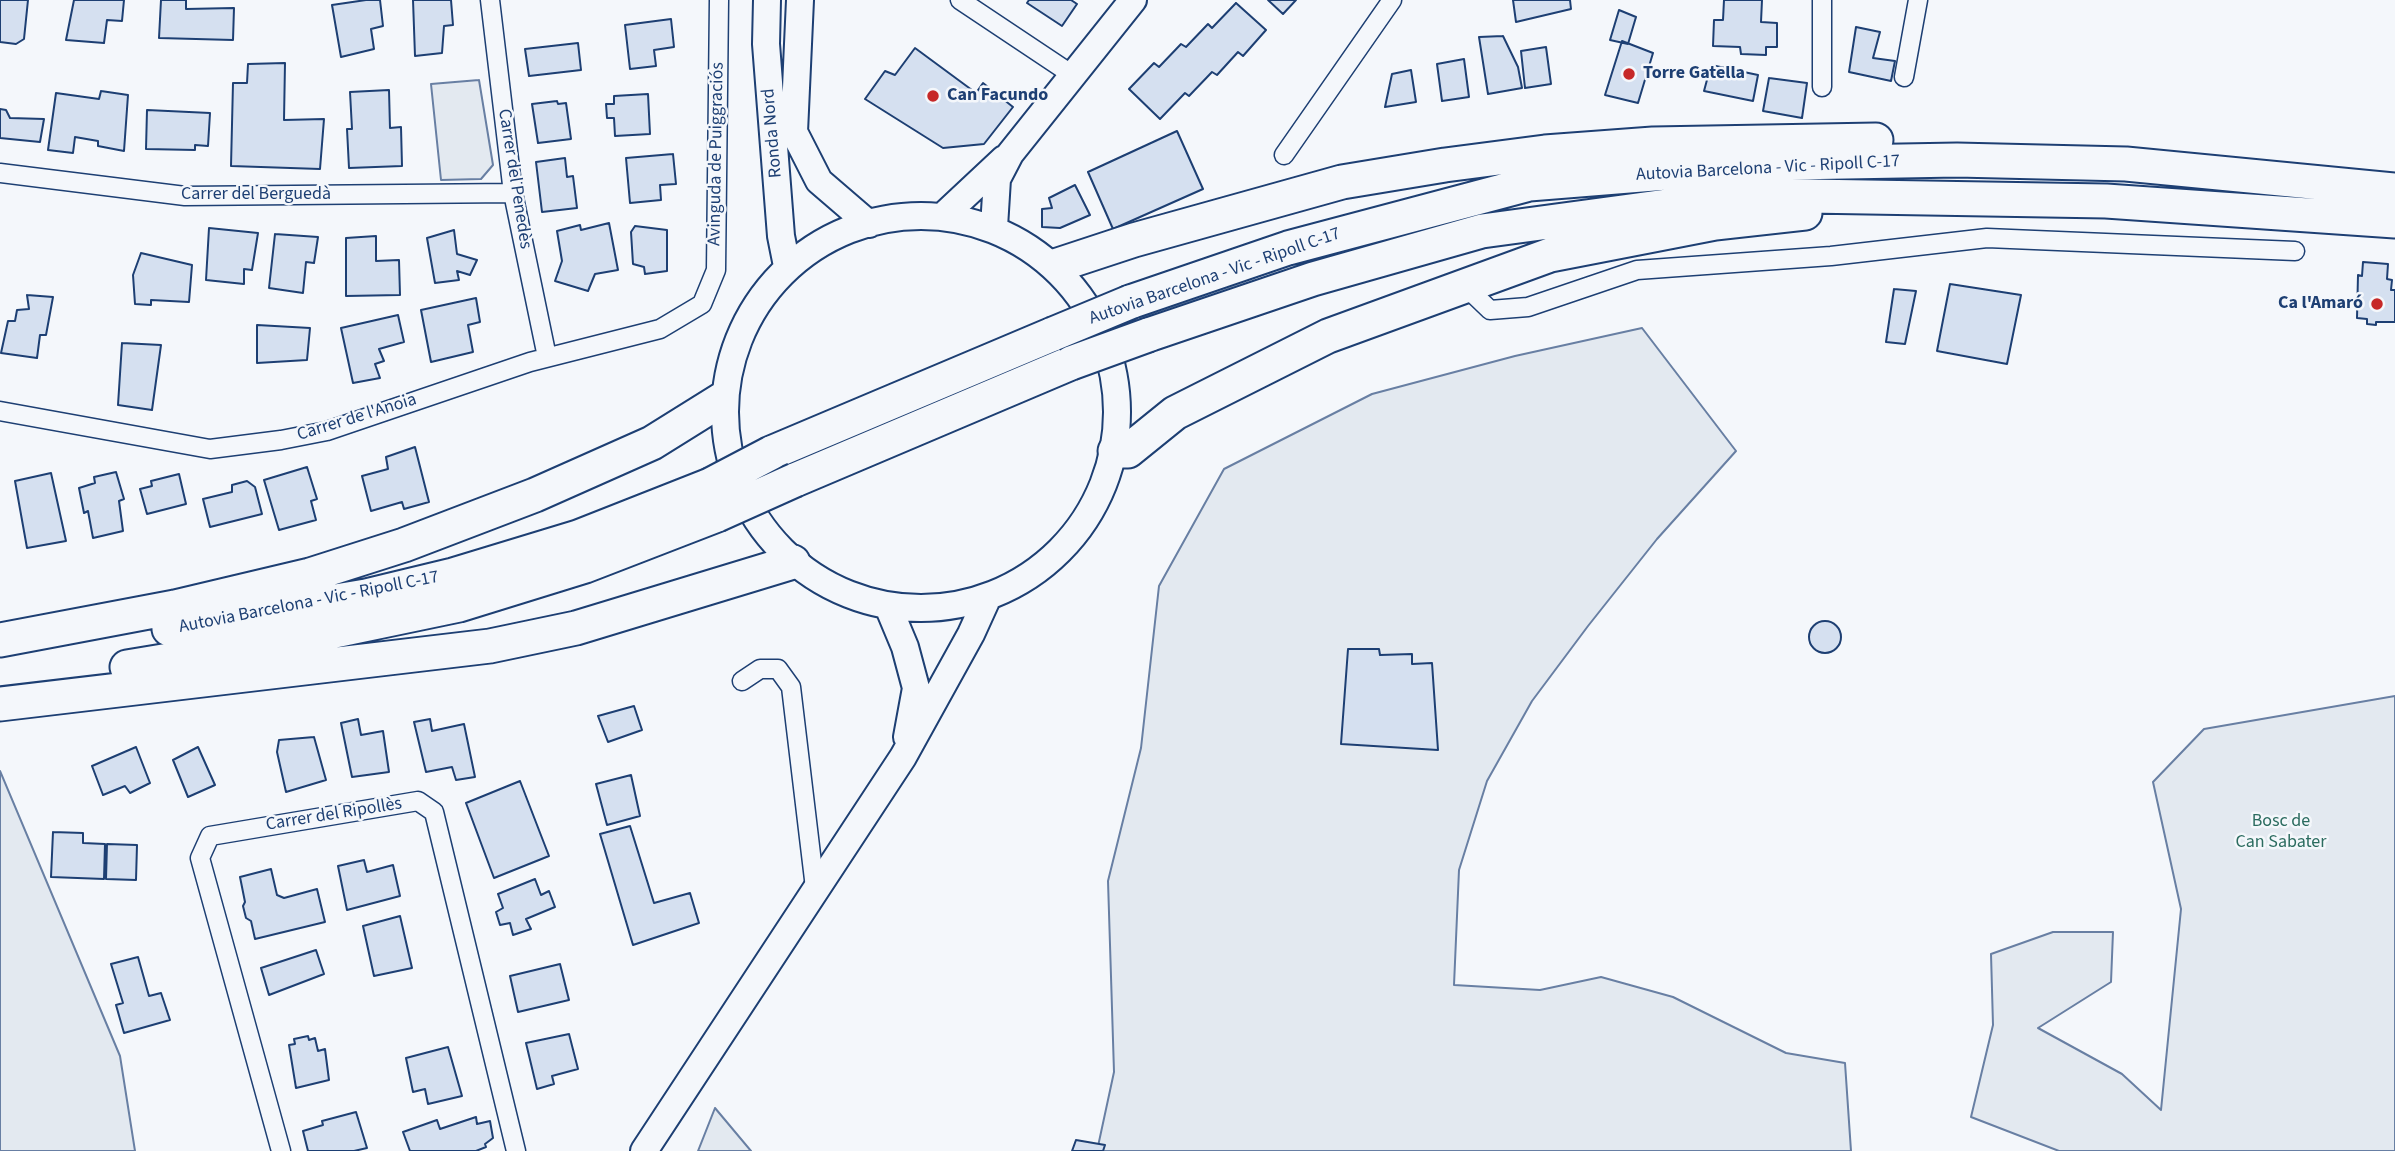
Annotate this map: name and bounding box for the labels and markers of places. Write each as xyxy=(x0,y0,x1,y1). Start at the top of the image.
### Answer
place label: Torre Gatella xyxy=(1643,63,1745,85)
marker: Torre Gatella xyxy=(1621,66,1637,82)
place label: Can Facundo xyxy=(947,85,1048,107)
marker: Can Facundo xyxy=(925,88,941,104)
place label: Ca l'Amaró xyxy=(2278,293,2363,315)
marker: Ca l'Amaró xyxy=(2369,296,2385,312)

